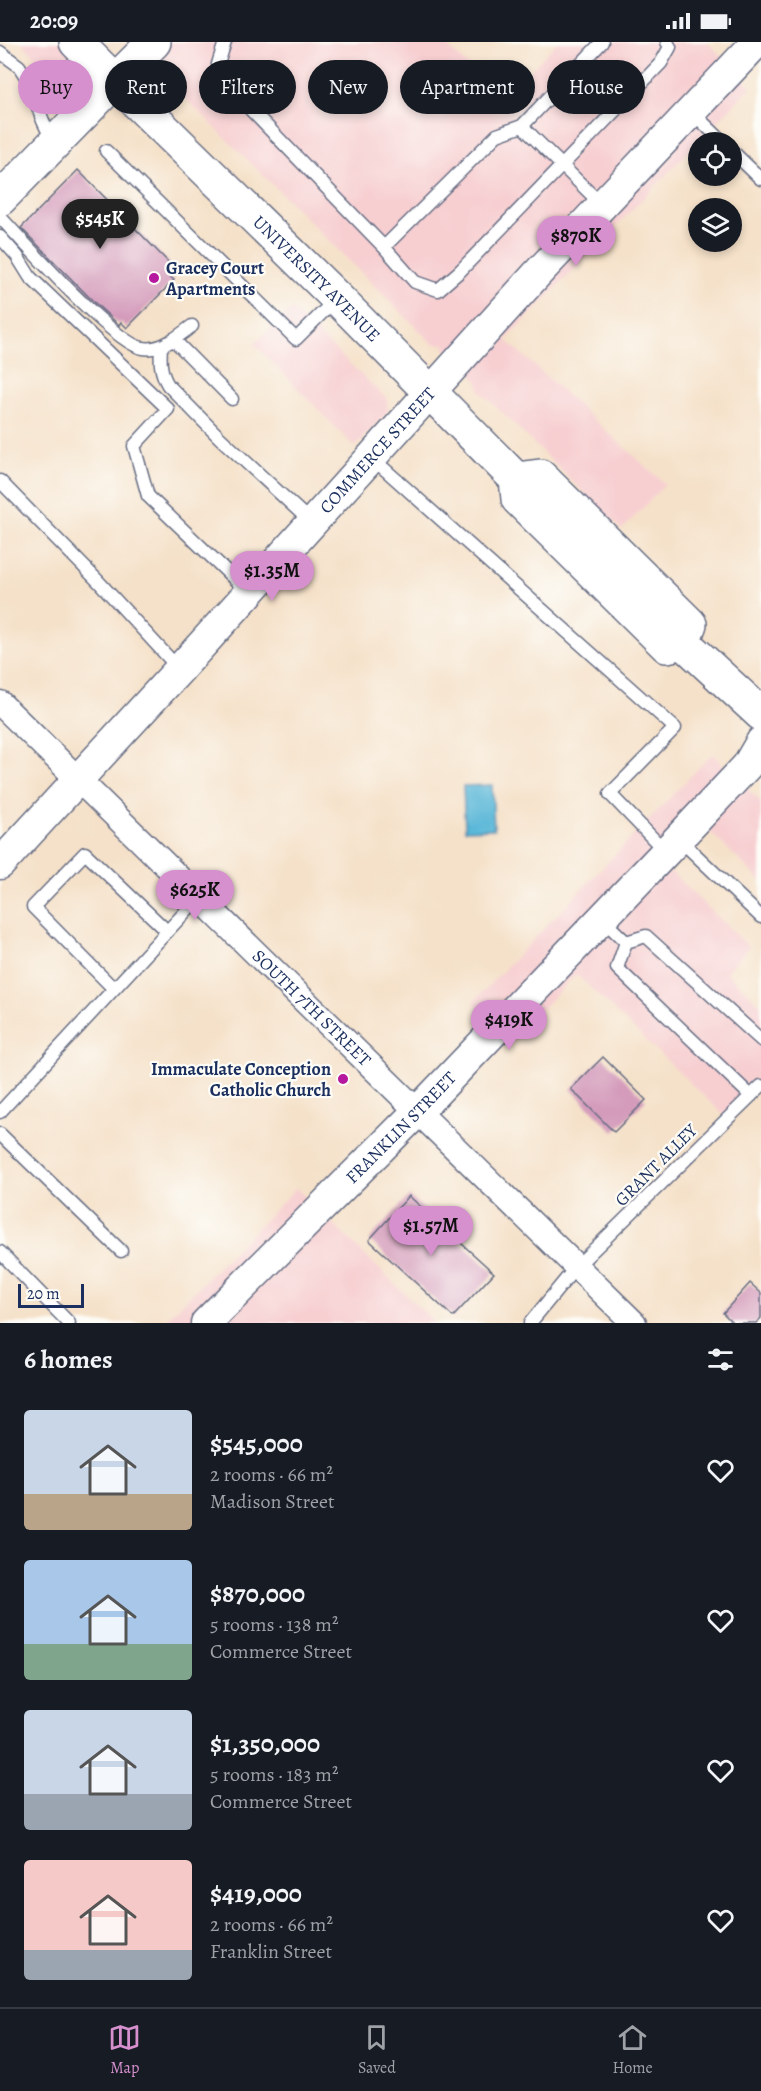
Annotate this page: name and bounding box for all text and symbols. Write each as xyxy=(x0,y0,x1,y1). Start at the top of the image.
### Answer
text: 20:09 xyxy=(30,6,78,36)
chip: Buy xyxy=(18,60,93,114)
chip: Rent xyxy=(105,60,187,114)
chip: Filters xyxy=(199,60,296,114)
chip: New xyxy=(308,60,388,114)
chip: Apartment xyxy=(400,60,535,114)
chip: House xyxy=(547,60,645,114)
map controls xyxy=(688,132,742,252)
button: locate xyxy=(688,132,742,186)
button: layers xyxy=(688,198,742,252)
pin: $545K xyxy=(58,199,142,250)
text: $545K xyxy=(76,205,124,232)
street label: UNIVERSITY AVENUE xyxy=(248,210,386,347)
pin: $870K xyxy=(534,216,618,267)
text: $870K xyxy=(551,222,601,249)
place label: Gracey Court Apartments xyxy=(165,256,264,301)
marker: Gracey Court Apartments xyxy=(147,271,161,285)
street label: COMMERCE STREET xyxy=(314,382,441,519)
pin: $1.35M xyxy=(223,551,321,602)
text: $1.35M xyxy=(244,557,300,584)
pin: $625K xyxy=(153,870,237,921)
text: $625K xyxy=(170,876,220,903)
street label: SOUTH 7TH STREET xyxy=(247,944,376,1072)
pin: $419K xyxy=(467,1000,551,1051)
text: $419K xyxy=(485,1006,533,1033)
place label: Immaculate Conception Catholic Church xyxy=(151,1057,331,1102)
street label: FRANKLIN STREET xyxy=(340,1066,462,1189)
marker: Immaculate Conception Catholic Church xyxy=(336,1072,350,1086)
street label: GRANT ALLEY xyxy=(610,1118,703,1211)
pin: $1.57M xyxy=(382,1206,480,1257)
text: $1.57M xyxy=(403,1212,459,1239)
scale bar xyxy=(18,1281,84,1308)
text: 20 m xyxy=(27,1283,60,1305)
text: 6 homes xyxy=(24,1342,113,1377)
icon: filters xyxy=(704,1343,737,1376)
text: $545,000 xyxy=(210,1426,303,1461)
icon: home xyxy=(72,1434,144,1506)
icon: heart xyxy=(704,1454,737,1487)
text: 2 rooms · 66 m² xyxy=(210,1461,333,1488)
text: Madison Street xyxy=(210,1488,335,1515)
text: $870,000 xyxy=(210,1576,305,1611)
icon: home xyxy=(72,1584,144,1656)
icon: heart xyxy=(704,1604,737,1637)
text: 5 rooms · 138 m² xyxy=(210,1611,339,1638)
text: Commerce Street xyxy=(210,1638,352,1665)
text: $1,350,000 xyxy=(210,1726,320,1761)
icon: home xyxy=(72,1734,144,1806)
icon: heart xyxy=(704,1754,737,1787)
text: 5 rooms · 183 m² xyxy=(210,1761,339,1788)
text: Commerce Street xyxy=(210,1788,352,1815)
text: $419,000 xyxy=(210,1876,302,1911)
icon: home xyxy=(72,1884,144,1956)
icon: heart xyxy=(704,1904,737,1937)
text: 2 rooms · 66 m² xyxy=(210,1911,333,1938)
text: Franklin Street xyxy=(210,1938,332,1965)
tab: Map xyxy=(108,2021,141,2079)
tab: Saved xyxy=(358,2021,396,2079)
tab: Home xyxy=(612,2021,653,2079)

